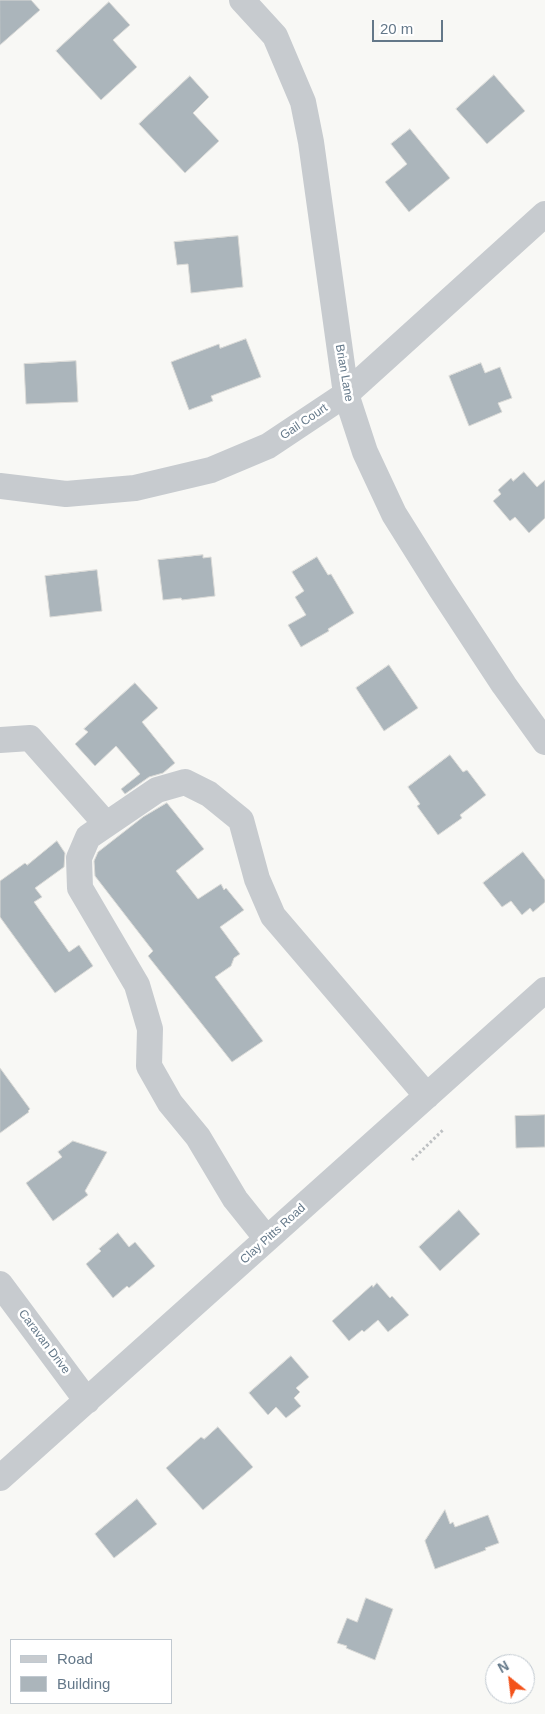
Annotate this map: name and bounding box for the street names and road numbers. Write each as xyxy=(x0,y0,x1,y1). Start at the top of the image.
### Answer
street label: Brian Lane xyxy=(332,343,356,403)
street label: Gail Court xyxy=(278,401,330,443)
street label: Clay Pitts Road xyxy=(237,1201,309,1267)
street label: Caravan Drive xyxy=(15,1307,73,1377)

